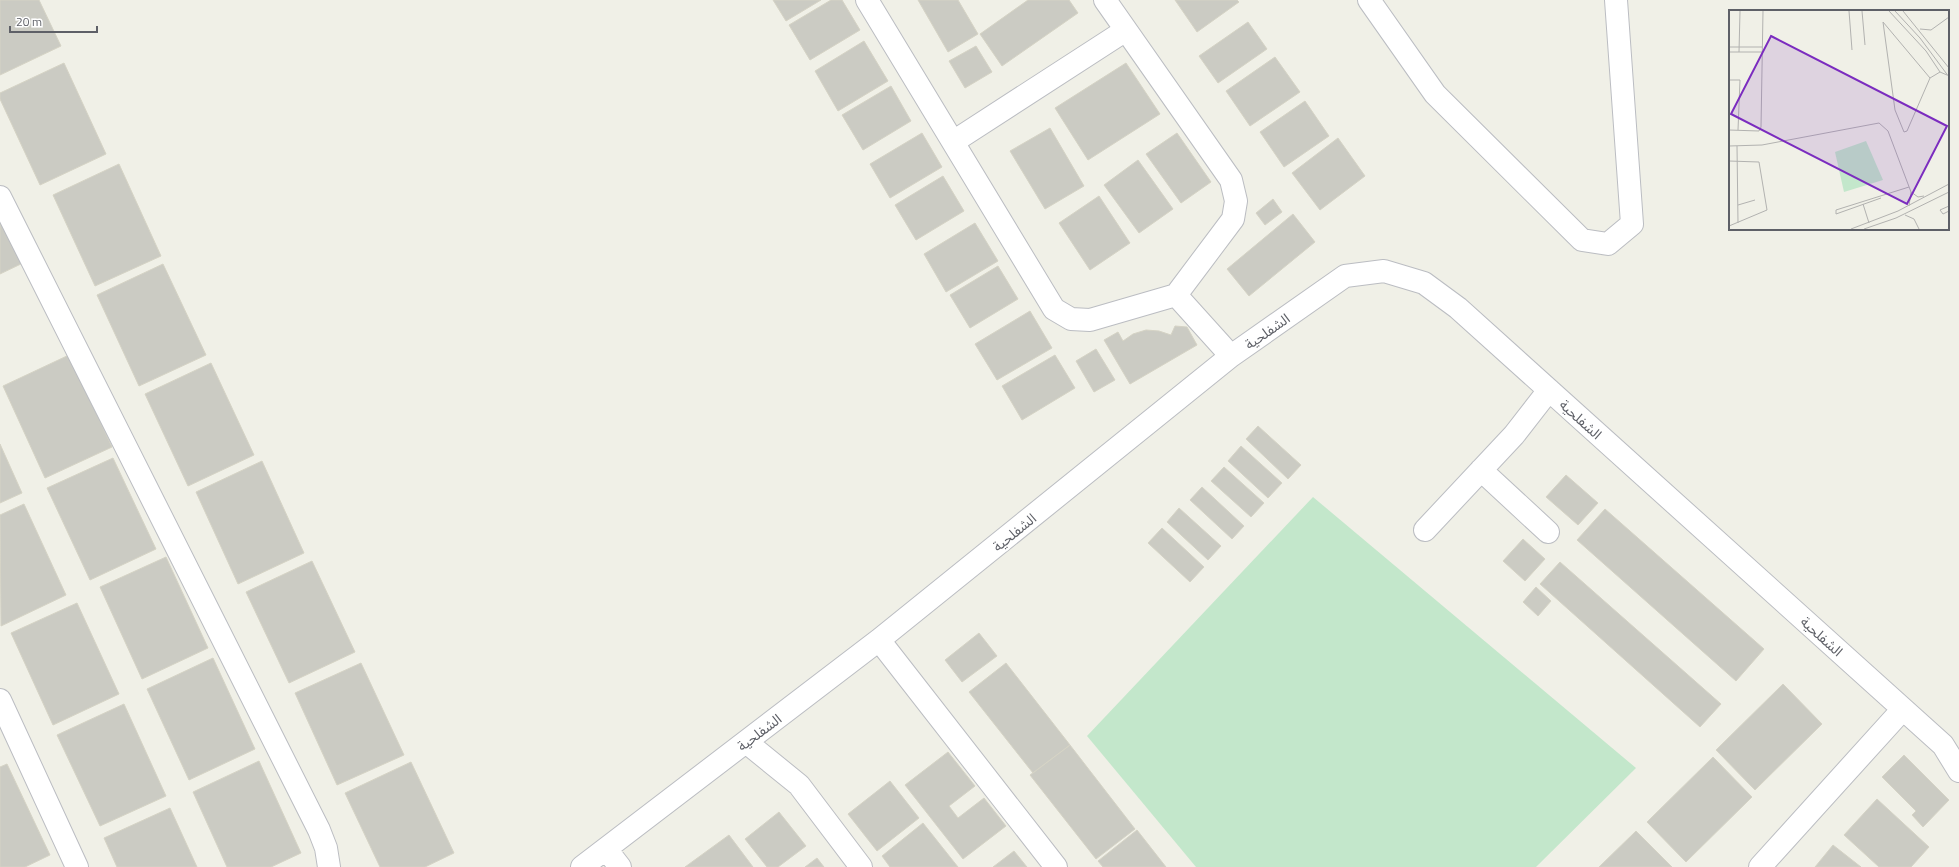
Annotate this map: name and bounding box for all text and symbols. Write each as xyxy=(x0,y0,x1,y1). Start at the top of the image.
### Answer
scale bar xyxy=(10,8,97,34)
inset map xyxy=(1729,10,1949,230)
text: 20 m xyxy=(16,12,42,31)
street label: الشفلحية xyxy=(1240,308,1294,354)
street label: الشفلحية xyxy=(1555,394,1607,444)
street label: الشفلحية xyxy=(988,508,1040,556)
street label: الشفلحية xyxy=(1796,611,1848,661)
street label: الشفلحية xyxy=(732,708,786,756)

